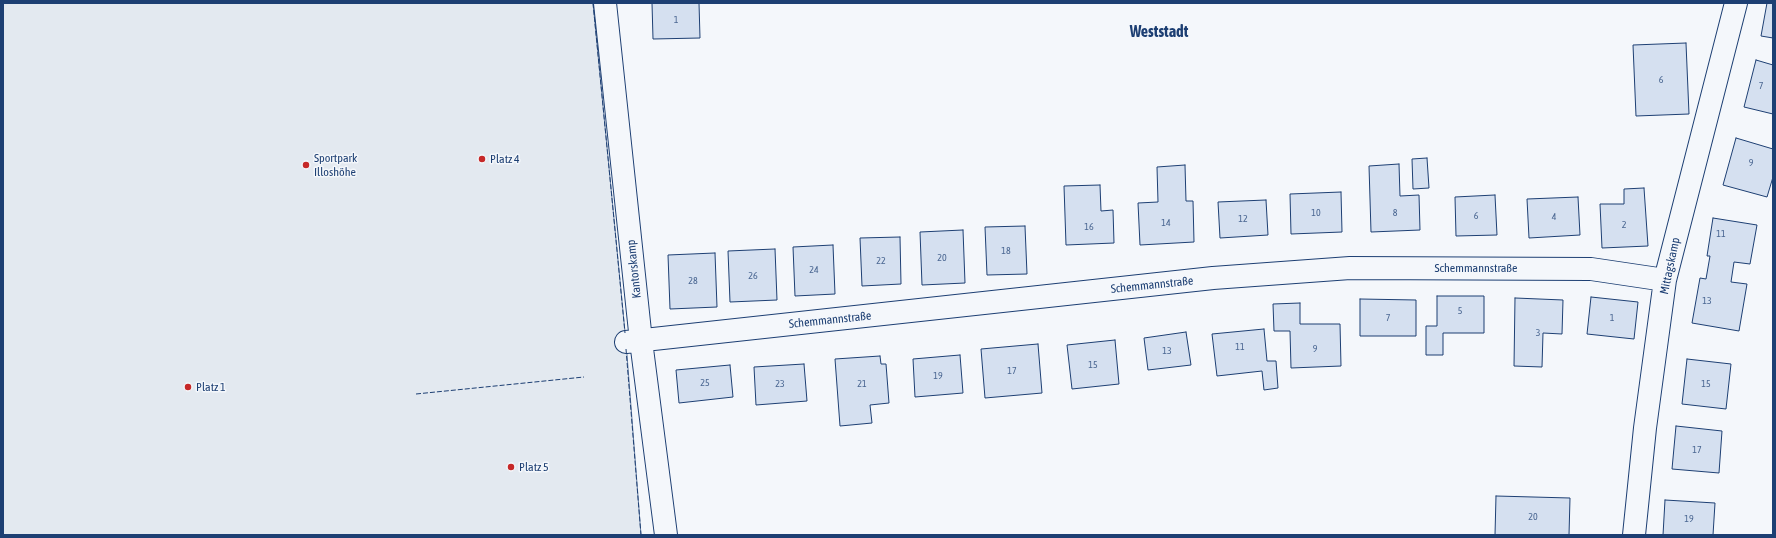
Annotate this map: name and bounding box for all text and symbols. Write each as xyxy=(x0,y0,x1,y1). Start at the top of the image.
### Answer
house number: 1 xyxy=(674,14,678,26)
district label: Weststadt xyxy=(1130,22,1188,42)
house number: 6 xyxy=(1659,74,1663,86)
house number: 7 xyxy=(1759,80,1763,92)
place label: Sportpark Illoshöhe xyxy=(314,151,357,179)
place label: Platz 4 xyxy=(490,152,520,166)
marker: Platz 4 xyxy=(477,154,487,164)
house number: 9 xyxy=(1749,157,1753,169)
marker: Sportpark Illoshöhe xyxy=(301,160,311,170)
house number: 10 xyxy=(1311,207,1321,219)
house number: 8 xyxy=(1393,207,1397,219)
house number: 6 xyxy=(1474,210,1478,222)
house number: 4 xyxy=(1552,211,1556,223)
house number: 12 xyxy=(1238,213,1248,225)
house number: 14 xyxy=(1161,217,1171,229)
house number: 2 xyxy=(1622,219,1626,231)
house number: 16 xyxy=(1084,221,1094,233)
house number: 11 xyxy=(1716,228,1726,240)
street label: Mittagskamp xyxy=(1657,236,1683,296)
street label: Kantorskamp xyxy=(624,239,644,299)
house number: 18 xyxy=(1001,245,1011,257)
house number: 20 xyxy=(937,252,947,264)
house number: 22 xyxy=(876,255,886,267)
street label: Schemmannstraße xyxy=(1435,261,1517,275)
house number: 24 xyxy=(809,264,819,276)
house number: 26 xyxy=(748,270,758,282)
street label: Schemmannstraße xyxy=(1110,274,1194,296)
house number: 28 xyxy=(688,275,698,287)
house number: 13 xyxy=(1702,295,1712,307)
house number: 5 xyxy=(1458,305,1462,317)
street label: Schemmannstraße xyxy=(788,309,872,331)
house number: 7 xyxy=(1386,312,1390,324)
house number: 1 xyxy=(1610,312,1614,324)
house number: 3 xyxy=(1536,327,1540,339)
house number: 11 xyxy=(1235,341,1245,353)
house number: 9 xyxy=(1313,343,1317,355)
house number: 13 xyxy=(1162,345,1172,357)
house number: 15 xyxy=(1088,359,1098,371)
house number: 17 xyxy=(1007,365,1017,377)
house number: 19 xyxy=(933,370,943,382)
house number: 25 xyxy=(700,377,710,389)
house number: 23 xyxy=(775,378,785,390)
house number: 21 xyxy=(857,378,867,390)
house number: 15 xyxy=(1701,378,1711,390)
place label: Platz 1 xyxy=(196,380,226,394)
marker: Platz 1 xyxy=(183,382,193,392)
house number: 17 xyxy=(1692,444,1702,456)
place label: Platz 5 xyxy=(519,460,549,474)
marker: Platz 5 xyxy=(506,462,516,472)
house number: 20 xyxy=(1528,511,1538,523)
house number: 19 xyxy=(1684,513,1694,525)

